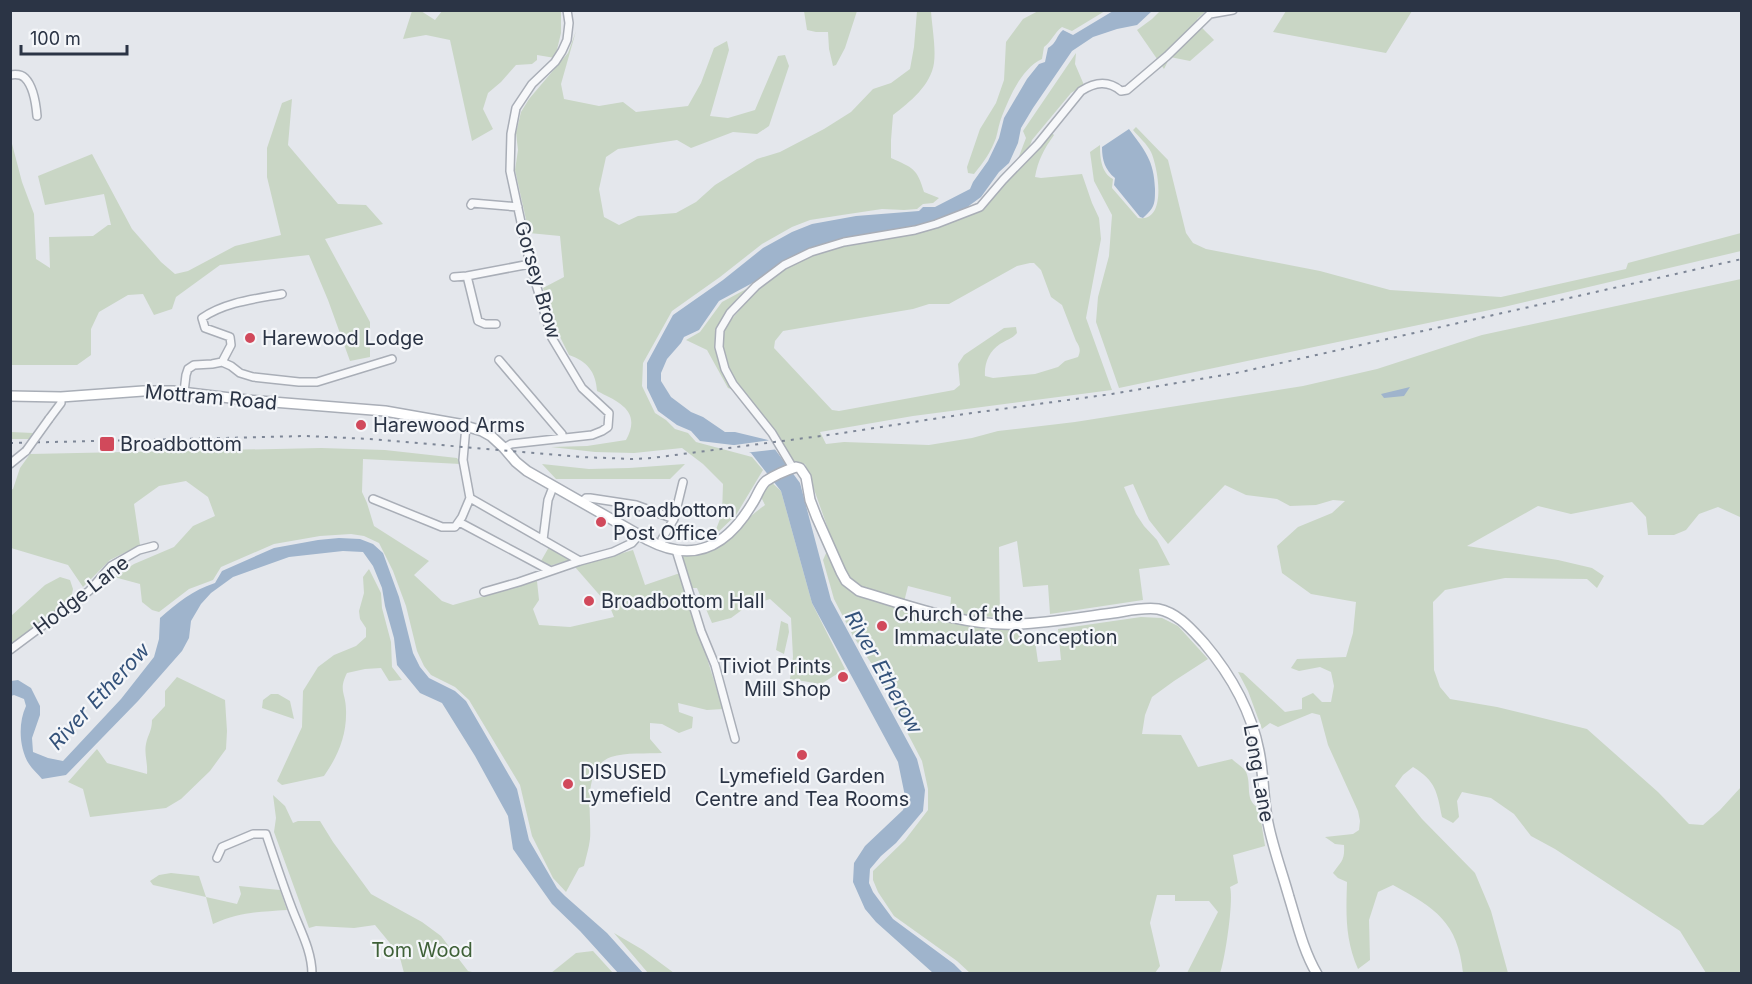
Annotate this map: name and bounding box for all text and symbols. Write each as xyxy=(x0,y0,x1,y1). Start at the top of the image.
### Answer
scale bar xyxy=(21,18,128,56)
text: 100 m xyxy=(30,28,81,49)
street label: Gorsey Brow xyxy=(510,218,566,342)
place label: Harewood Lodge xyxy=(262,326,424,350)
marker: Harewood Lodge xyxy=(243,331,257,345)
street label: Mottram Road xyxy=(144,379,278,415)
place label: Harewood Arms xyxy=(373,413,525,437)
marker: Harewood Arms xyxy=(354,418,368,432)
place label: Broadbottom xyxy=(120,432,242,456)
marker: Broadbottom xyxy=(98,435,116,453)
place label: Broadbottom Post Office xyxy=(613,498,735,545)
marker: Broadbottom Post Office xyxy=(594,515,608,529)
street label: Hodge Lane xyxy=(28,550,134,640)
place label: Broadbottom Hall xyxy=(601,589,765,613)
marker: Broadbottom Hall xyxy=(582,594,596,608)
place label: Church of the Immaculate Conception xyxy=(894,602,1118,649)
water label: River Etherow xyxy=(840,606,929,739)
marker: Church of the Immaculate Conception xyxy=(875,619,889,633)
water label: River Etherow xyxy=(43,637,155,755)
place label: Tiviot Prints Mill Shop xyxy=(719,654,831,701)
marker: Tiviot Prints Mill Shop xyxy=(836,670,850,684)
street label: Long Lane xyxy=(1239,722,1279,824)
marker: Lymefield Garden Centre and Tea Rooms xyxy=(795,748,809,762)
place label: DISUSED Lymefield xyxy=(580,760,671,807)
place label: Lymefield Garden Centre and Tea Rooms xyxy=(695,764,909,811)
marker: DISUSED Lymefield xyxy=(561,777,575,791)
park label: Tom Wood xyxy=(371,938,473,962)

